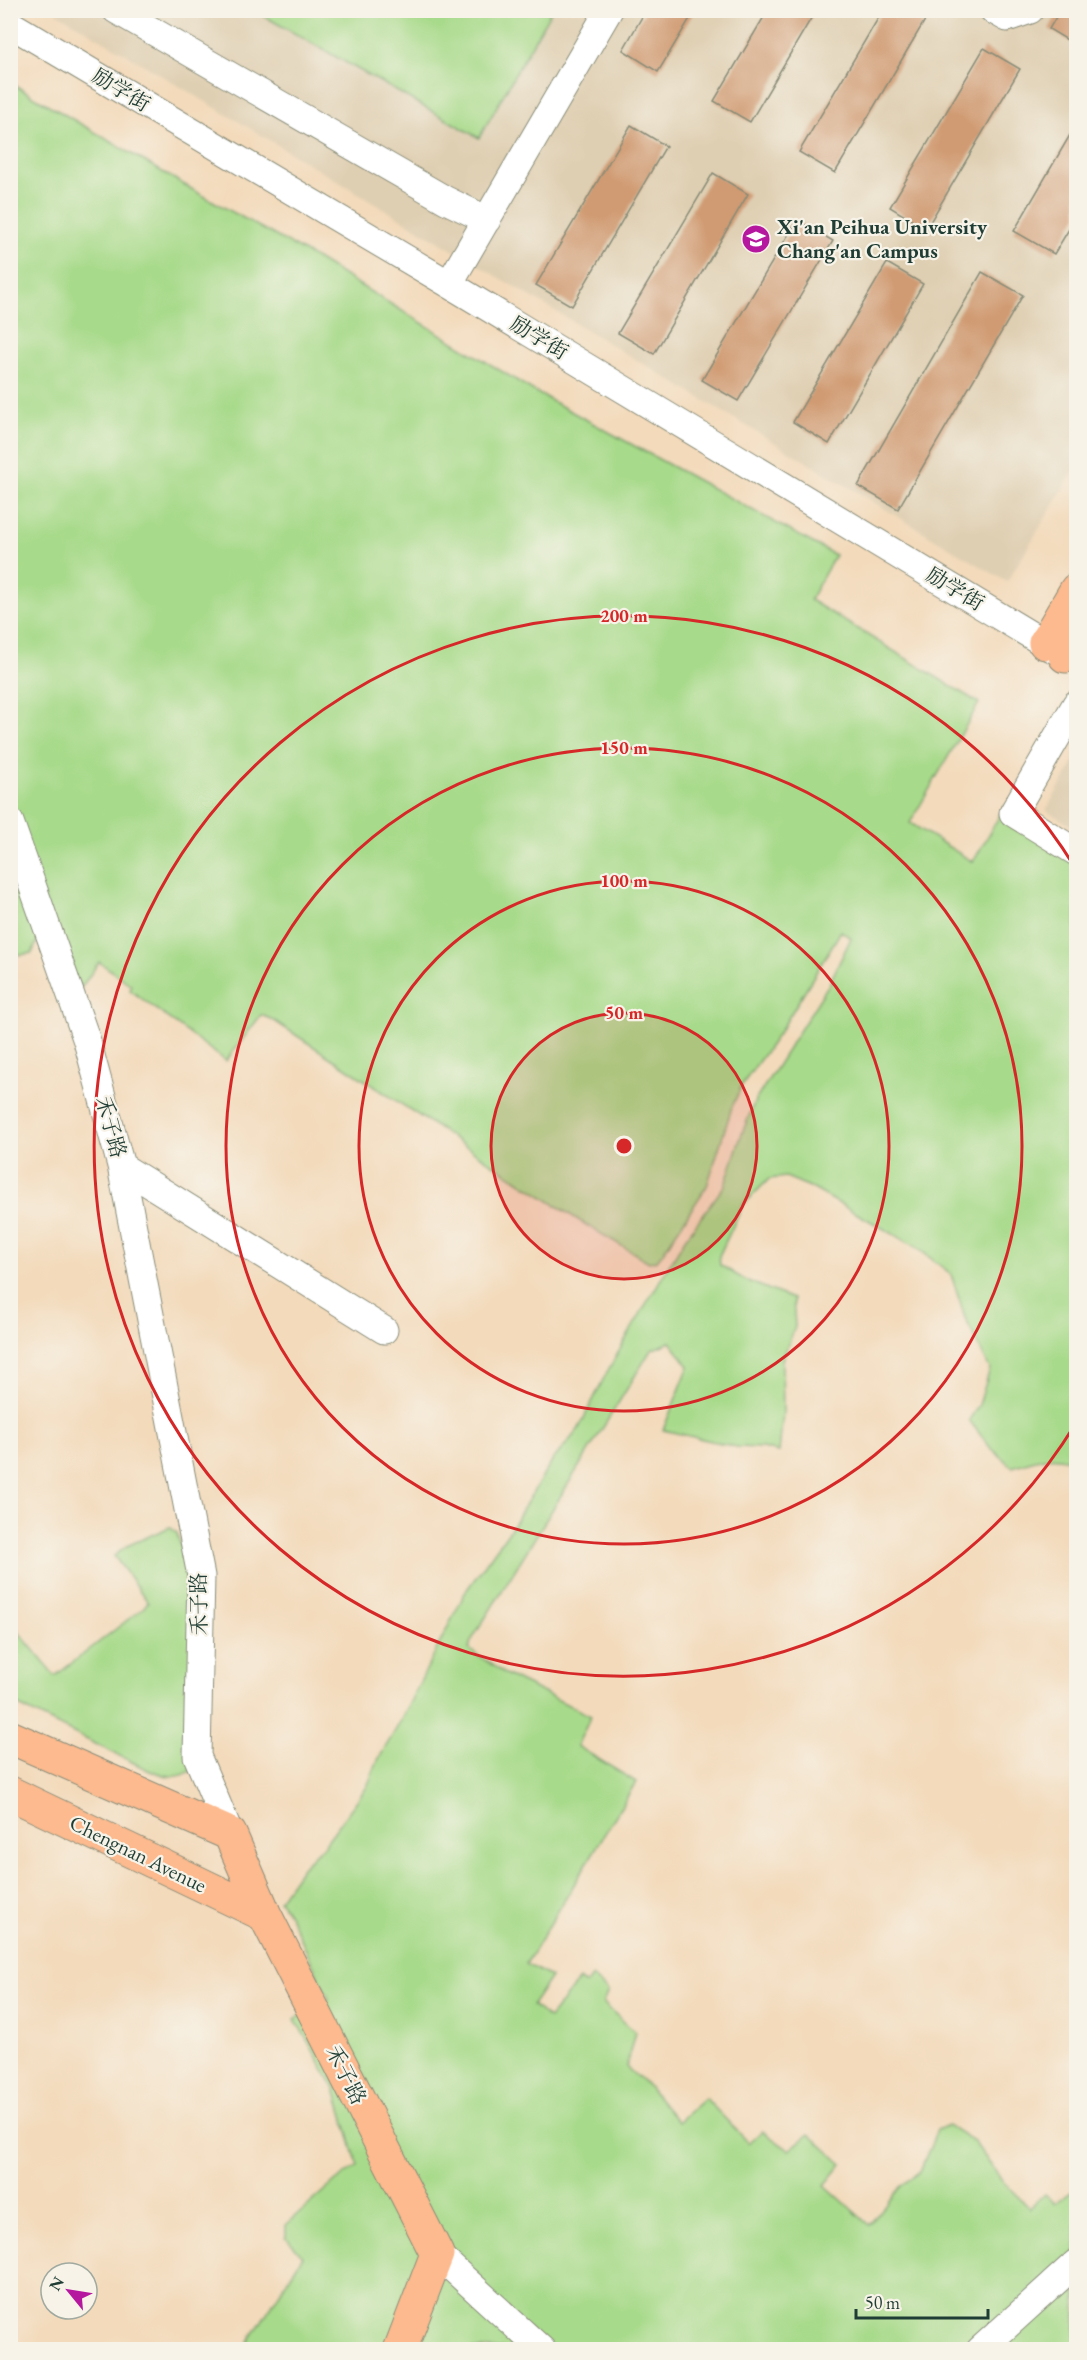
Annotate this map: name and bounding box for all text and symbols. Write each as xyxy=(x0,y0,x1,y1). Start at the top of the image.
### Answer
street label: 励学街 xyxy=(87,62,155,117)
place label: Xi'an Peihua University Chang'an Campus xyxy=(776,213,988,264)
school or university icon: Xi'an Peihua University Chang'an Campus xyxy=(740,223,772,255)
street label: 励学街 xyxy=(505,310,573,365)
street label: 励学街 xyxy=(921,561,989,616)
text: 200 m xyxy=(600,604,648,627)
text: 150 m xyxy=(600,736,648,759)
text: 100 m xyxy=(600,869,648,892)
text: 50 m xyxy=(605,1001,643,1024)
street label: 禾子路 xyxy=(90,1093,133,1161)
centre of rings xyxy=(614,1136,634,1156)
street label: 禾子路 xyxy=(184,1572,213,1636)
street label: Chengnan Avenue xyxy=(65,1809,211,1898)
street label: 禾子路 xyxy=(320,2041,373,2109)
north arrow xyxy=(39,2261,99,2321)
text: N xyxy=(44,2273,69,2295)
scale bar xyxy=(856,2282,988,2320)
text: 50 m xyxy=(865,2291,900,2314)

